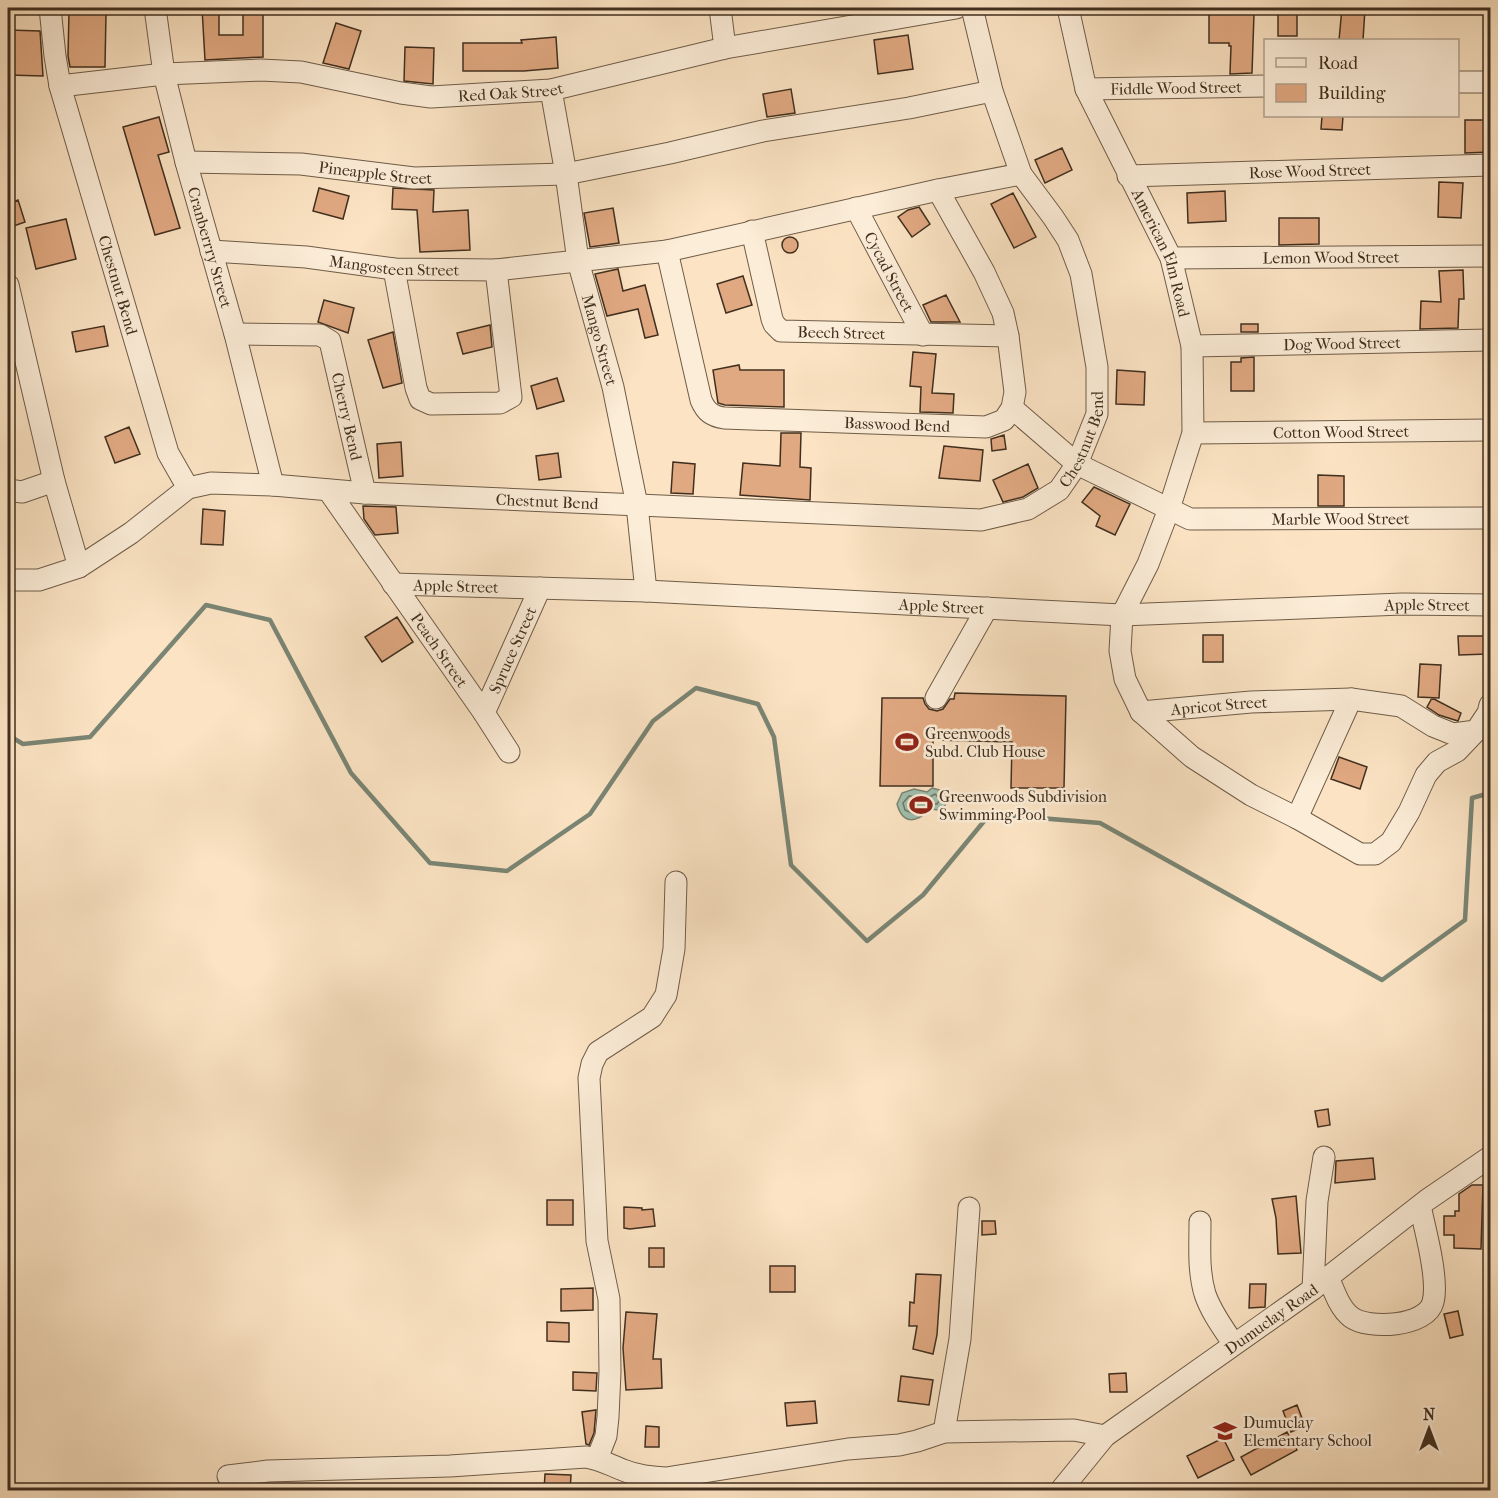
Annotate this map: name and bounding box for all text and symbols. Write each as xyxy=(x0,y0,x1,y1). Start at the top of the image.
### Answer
legend xyxy=(1264,39,1459,117)
text: Road xyxy=(1318,53,1358,74)
street label: Fiddle Wood Street xyxy=(1110,77,1242,98)
street label: Red Oak Street xyxy=(457,78,565,105)
text: Building xyxy=(1318,83,1386,104)
street label: Pineapple Street xyxy=(318,157,433,188)
street label: Rose Wood Street xyxy=(1249,159,1372,182)
street label: American Elm Road xyxy=(1128,184,1194,319)
street label: Cranberrry Street xyxy=(184,185,237,310)
street label: Cycad Street xyxy=(861,228,919,315)
street label: Chestnut Bend xyxy=(95,233,142,337)
street label: Lemon Wood Street xyxy=(1262,247,1400,267)
street label: Mangosteen Street xyxy=(328,251,460,279)
street label: Mango Street xyxy=(578,292,622,388)
street label: Beech Street xyxy=(797,322,886,343)
street label: Dog Wood Street xyxy=(1283,332,1401,354)
street label: Cherry Bend xyxy=(328,371,367,462)
street label: Chestnut Bend xyxy=(1054,391,1107,491)
street label: Basswood Bend xyxy=(844,413,951,435)
street label: Cotton Wood Street xyxy=(1273,421,1410,442)
street label: Chestnut Bend xyxy=(495,489,599,513)
street label: Marble Wood Street xyxy=(1271,509,1410,528)
street label: Apple Street xyxy=(412,575,499,596)
street label: Apple Street xyxy=(897,594,985,618)
street label: Apple Street xyxy=(1383,594,1470,614)
street label: Spruce Street xyxy=(484,603,540,697)
street label: Peach Street xyxy=(407,609,472,691)
street label: Apricot Street xyxy=(1169,692,1268,719)
place label: Greenwoods Subd. Club House xyxy=(925,724,1045,761)
sports icon: Greenwoods Subd. Club House xyxy=(894,729,920,755)
place label: Greenwoods Subdivision Swimming Pool xyxy=(939,787,1108,824)
sports icon: Greenwoods Subdivision Swimming Pool xyxy=(908,792,934,818)
street label: Dumuclay Road xyxy=(1221,1279,1322,1358)
north arrow xyxy=(1399,1399,1459,1459)
text: N xyxy=(1423,1405,1436,1424)
place label: Dumuclay Elementary School xyxy=(1243,1413,1372,1450)
school or university icon: Dumuclay Elementary School xyxy=(1212,1418,1238,1444)

